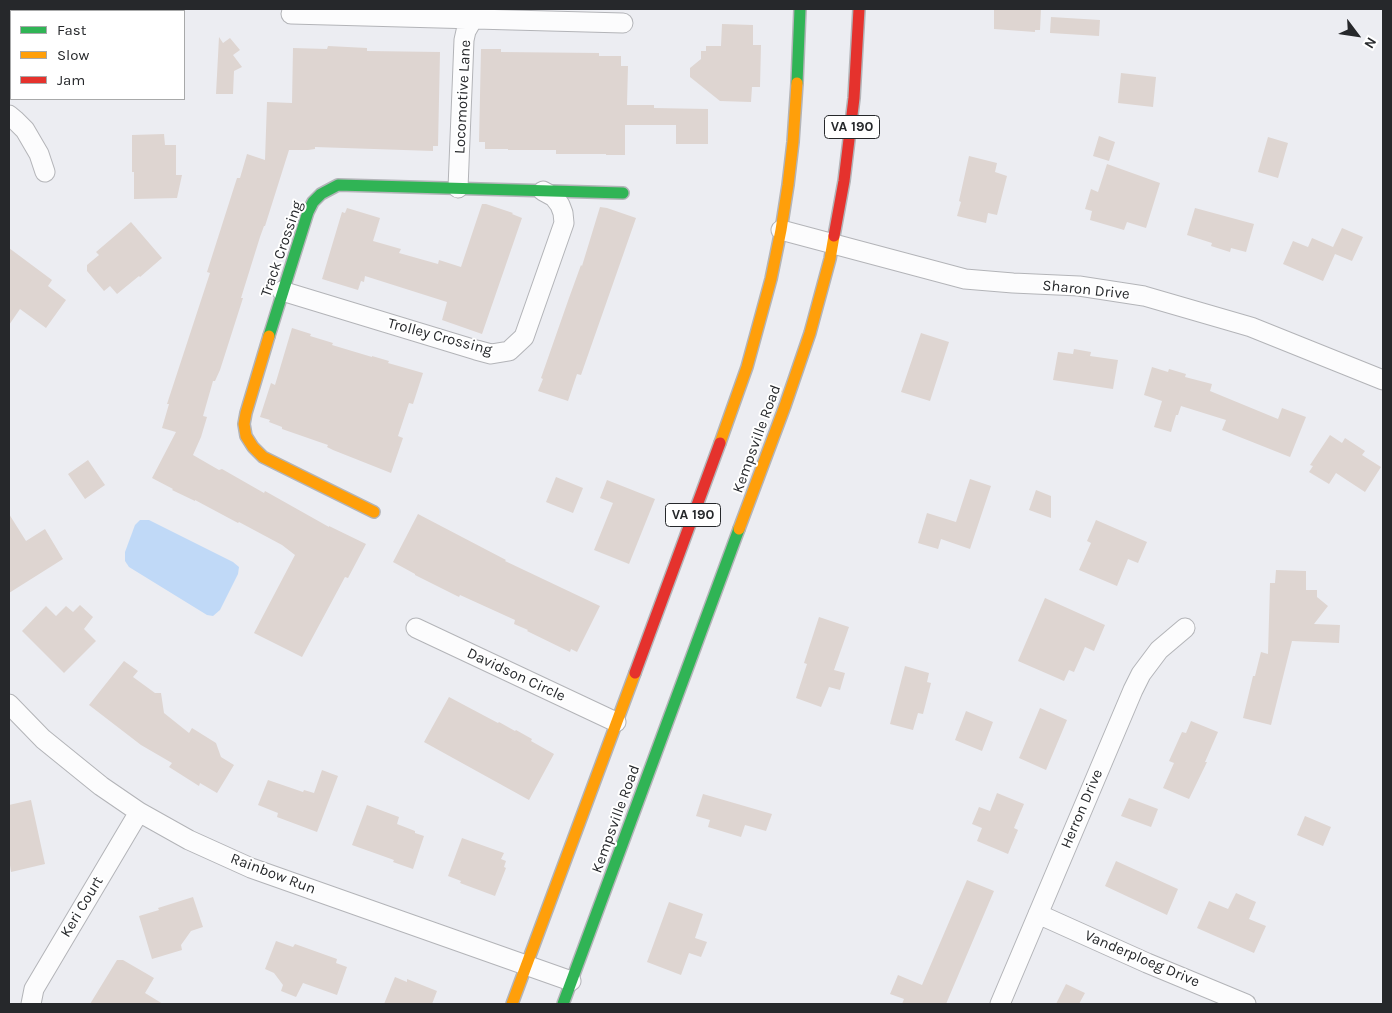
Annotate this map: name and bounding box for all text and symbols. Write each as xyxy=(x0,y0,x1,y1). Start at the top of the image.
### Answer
legend xyxy=(10,10,185,100)
north arrow xyxy=(1332,10,1382,60)
text: Fast xyxy=(57,21,86,39)
text: N xyxy=(1360,34,1380,52)
street label: Locomotive Lane xyxy=(451,39,475,155)
text: Slow xyxy=(57,46,89,64)
text: Jam xyxy=(57,71,85,89)
road number: VA 190 xyxy=(824,115,880,138)
street label: Track Crossing xyxy=(257,199,307,299)
street label: Sharon Drive xyxy=(1041,276,1131,304)
street label: Trolley Crossing xyxy=(386,314,494,360)
street label: Kempsville Road xyxy=(729,383,785,495)
road number: VA 190 xyxy=(666,504,720,526)
street label: Davidson Circle xyxy=(464,644,568,706)
street label: Kempsville Road xyxy=(588,763,644,875)
street label: Herron Drive xyxy=(1057,767,1107,851)
street label: Rainbow Run xyxy=(228,850,318,898)
street label: Keri Court xyxy=(57,873,107,941)
street label: Vanderploeg Drive xyxy=(1082,927,1202,991)

